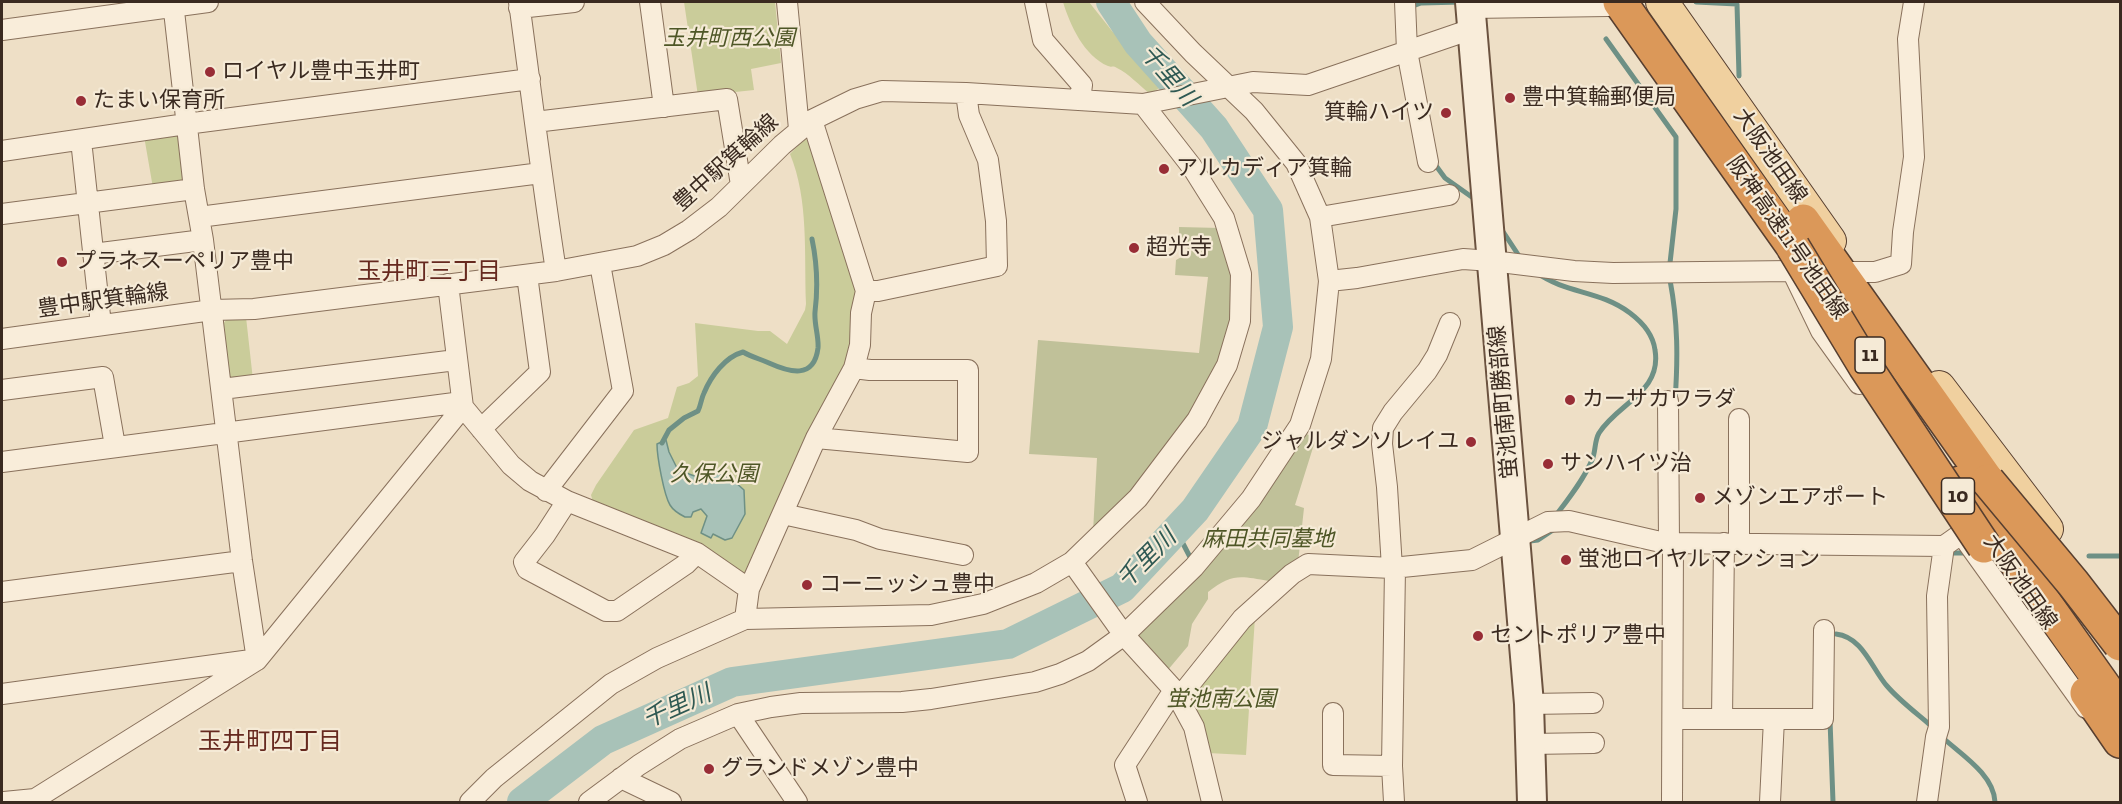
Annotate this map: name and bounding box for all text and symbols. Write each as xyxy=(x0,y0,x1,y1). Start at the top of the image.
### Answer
park label: 玉井町西公園 xyxy=(663,26,795,52)
water label: 千里川 xyxy=(1134,39,1202,113)
place label: ロイヤル豊中玉井町 xyxy=(222,59,420,85)
marker: ロイヤル豊中玉井町 xyxy=(203,65,217,79)
place label: 豊中箕輪郵便局 xyxy=(1522,85,1676,111)
place label: たまい保育所 xyxy=(93,88,225,114)
marker: 豊中箕輪郵便局 xyxy=(1503,91,1517,105)
marker: たまい保育所 xyxy=(74,94,88,108)
place label: 箕輪ハイツ xyxy=(1324,100,1434,126)
street label: 大阪池田線 xyxy=(1728,103,1812,209)
marker: 箕輪ハイツ xyxy=(1439,106,1453,120)
street label: 豊中駅箕輪線 xyxy=(668,109,784,217)
street label: 阪神高速11号池田線 xyxy=(1721,151,1853,325)
place label: アルカディア箕輪 xyxy=(1176,156,1352,182)
marker: アルカディア箕輪 xyxy=(1157,162,1171,176)
place label: 超光寺 xyxy=(1146,235,1212,261)
marker: 超光寺 xyxy=(1127,241,1141,255)
place label: プラネスーペリア豊中 xyxy=(74,249,294,275)
marker: プラネスーペリア豊中 xyxy=(55,255,69,269)
district label: 玉井町三丁目 xyxy=(357,258,501,286)
street label: 豊中駅箕輪線 xyxy=(36,279,170,323)
street label: 蛍池南町勝部線 xyxy=(1484,324,1524,480)
road number: 11 xyxy=(1855,337,1885,373)
place label: カーサカワラダ xyxy=(1582,387,1736,413)
marker: カーサカワラダ xyxy=(1563,393,1577,407)
place label: ジャルダンソレイユ xyxy=(1261,429,1459,455)
marker: ジャルダンソレイユ xyxy=(1464,435,1478,449)
place label: サンハイツ治 xyxy=(1560,451,1692,477)
marker: サンハイツ治 xyxy=(1541,457,1555,471)
park label: 久保公園 xyxy=(670,462,758,488)
road number: 10 xyxy=(1942,478,1974,514)
place label: メゾンエアポート xyxy=(1712,485,1888,511)
marker: メゾンエアポート xyxy=(1693,491,1707,505)
water label: 千里川 xyxy=(1111,523,1183,595)
park label: 麻田共同墓地 xyxy=(1202,527,1334,553)
street label: 大阪池田線 xyxy=(1978,529,2062,635)
place label: 蛍池ロイヤルマンション xyxy=(1578,547,1820,573)
marker: 蛍池ロイヤルマンション xyxy=(1559,553,1573,567)
place label: コーニッシュ豊中 xyxy=(819,572,995,598)
marker: コーニッシュ豊中 xyxy=(800,578,814,592)
place label: セントポリア豊中 xyxy=(1490,623,1666,649)
marker: セントポリア豊中 xyxy=(1471,629,1485,643)
water label: 千里川 xyxy=(638,679,716,735)
park label: 蛍池南公園 xyxy=(1166,687,1276,713)
district label: 玉井町四丁目 xyxy=(198,728,342,756)
place label: グランドメゾン豊中 xyxy=(721,756,919,782)
marker: グランドメゾン豊中 xyxy=(702,762,716,776)

